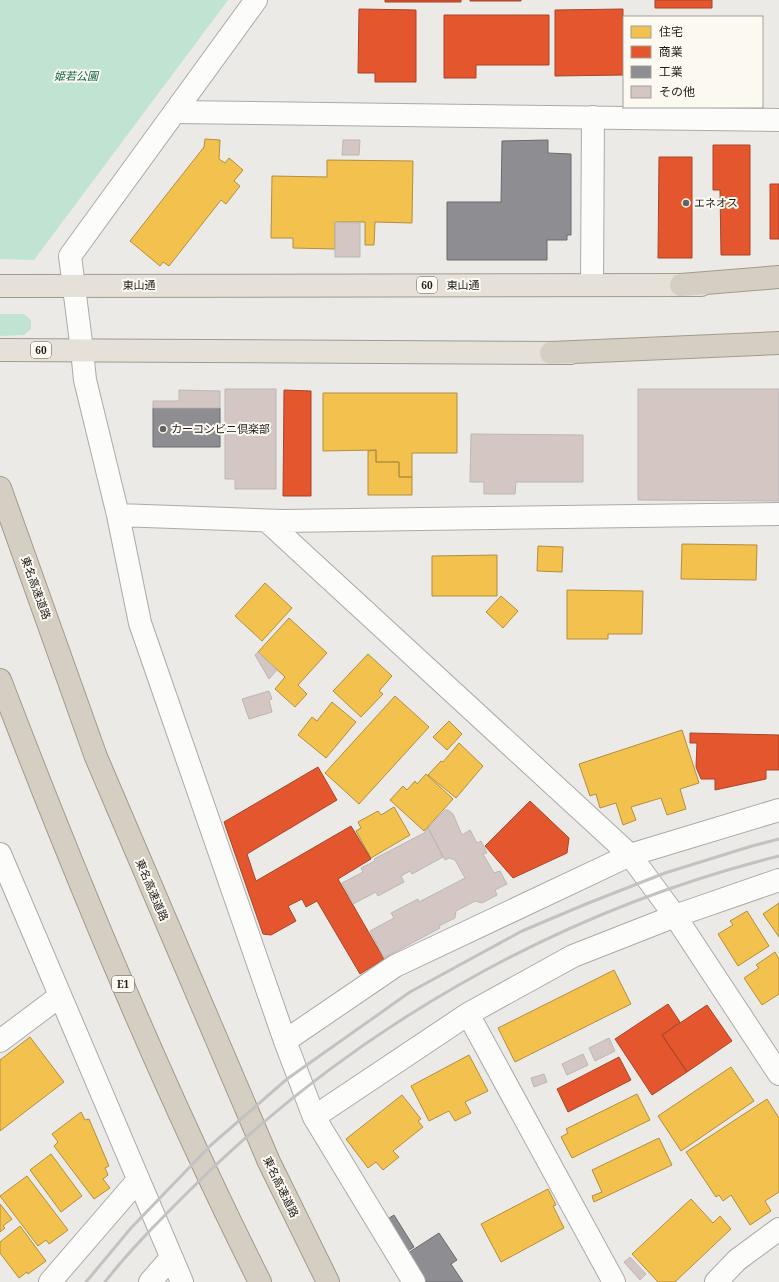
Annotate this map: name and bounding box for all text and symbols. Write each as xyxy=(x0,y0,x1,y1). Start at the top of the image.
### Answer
legend xyxy=(623,16,763,108)
text: 住宅 xyxy=(659,23,683,40)
text: 商業 xyxy=(659,43,683,60)
text: 工業 xyxy=(659,63,683,80)
park label: 姫若公園 xyxy=(54,68,100,83)
text: その他 xyxy=(659,83,695,100)
place label: エネオス xyxy=(694,195,738,210)
marker: エネオス xyxy=(681,198,691,208)
street label: 東山通 xyxy=(123,277,156,292)
road number: 60 xyxy=(417,277,437,293)
street label: 東山通 xyxy=(447,277,480,292)
road number: 60 xyxy=(31,342,51,358)
place label: カーコンビニ倶楽部 xyxy=(171,421,270,436)
marker: カーコンビニ倶楽部 xyxy=(158,424,168,434)
street label: 東名高速道路 xyxy=(18,554,55,621)
street label: 東名高速道路 xyxy=(133,856,172,923)
road number: E1 xyxy=(112,976,134,992)
street label: 東名高速道路 xyxy=(260,1154,303,1220)

